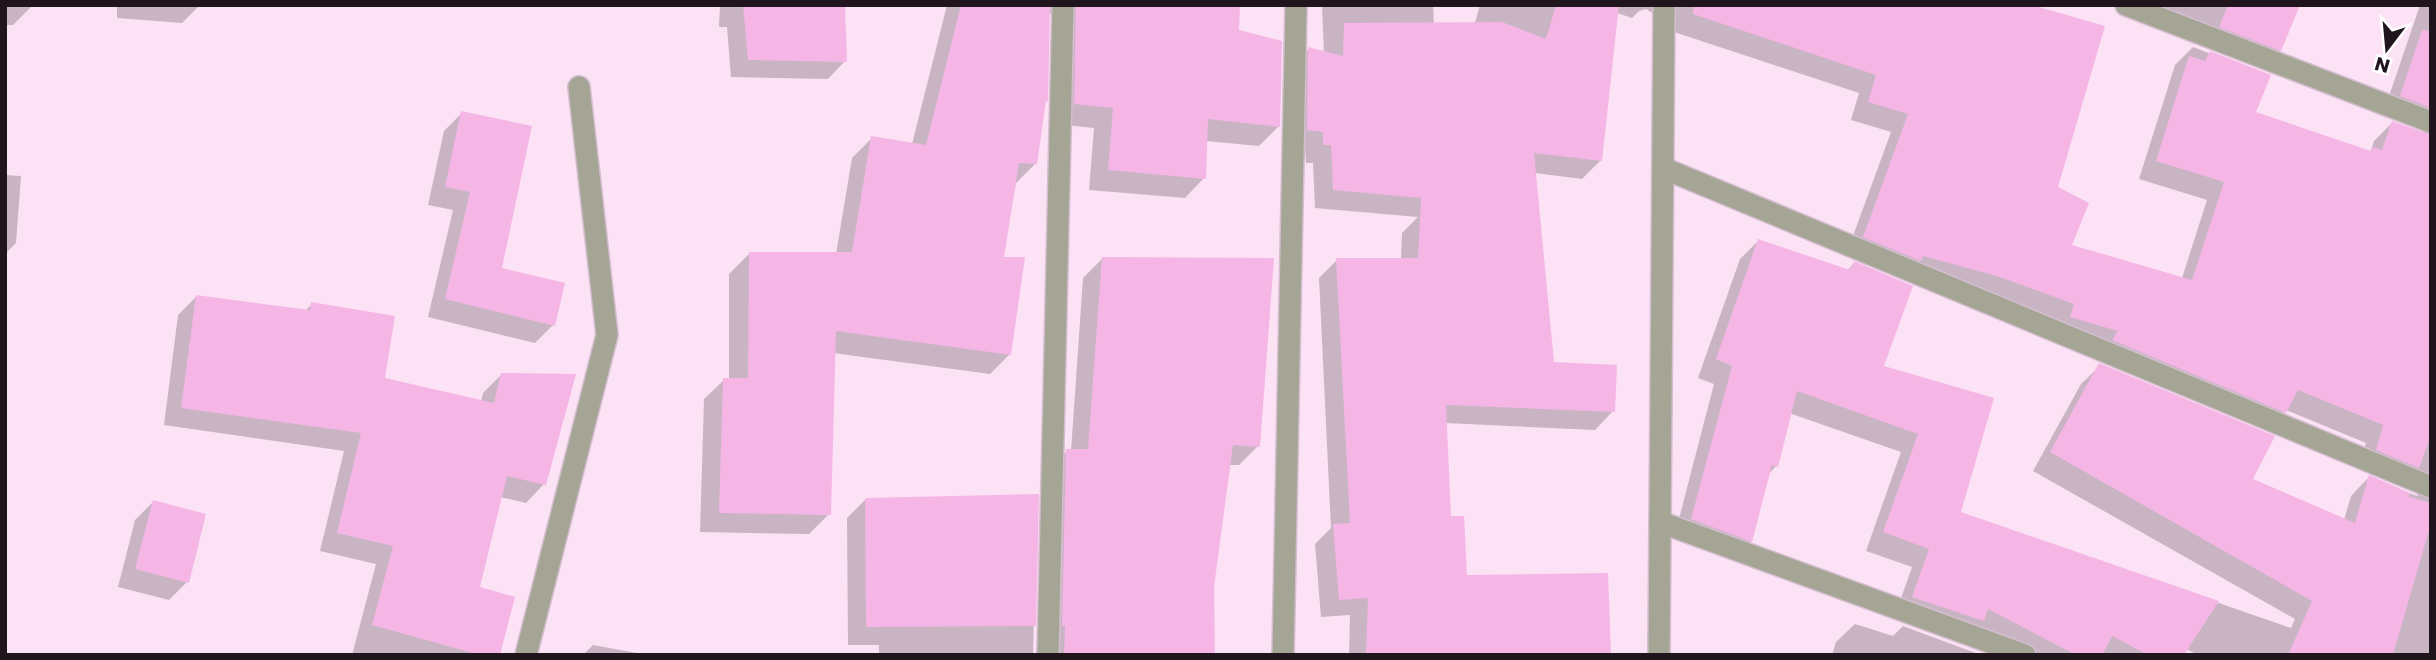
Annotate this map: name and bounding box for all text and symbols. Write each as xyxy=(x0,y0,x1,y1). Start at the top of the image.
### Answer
north arrow xyxy=(2352,14,2422,84)
text: N xyxy=(2372,50,2393,80)

